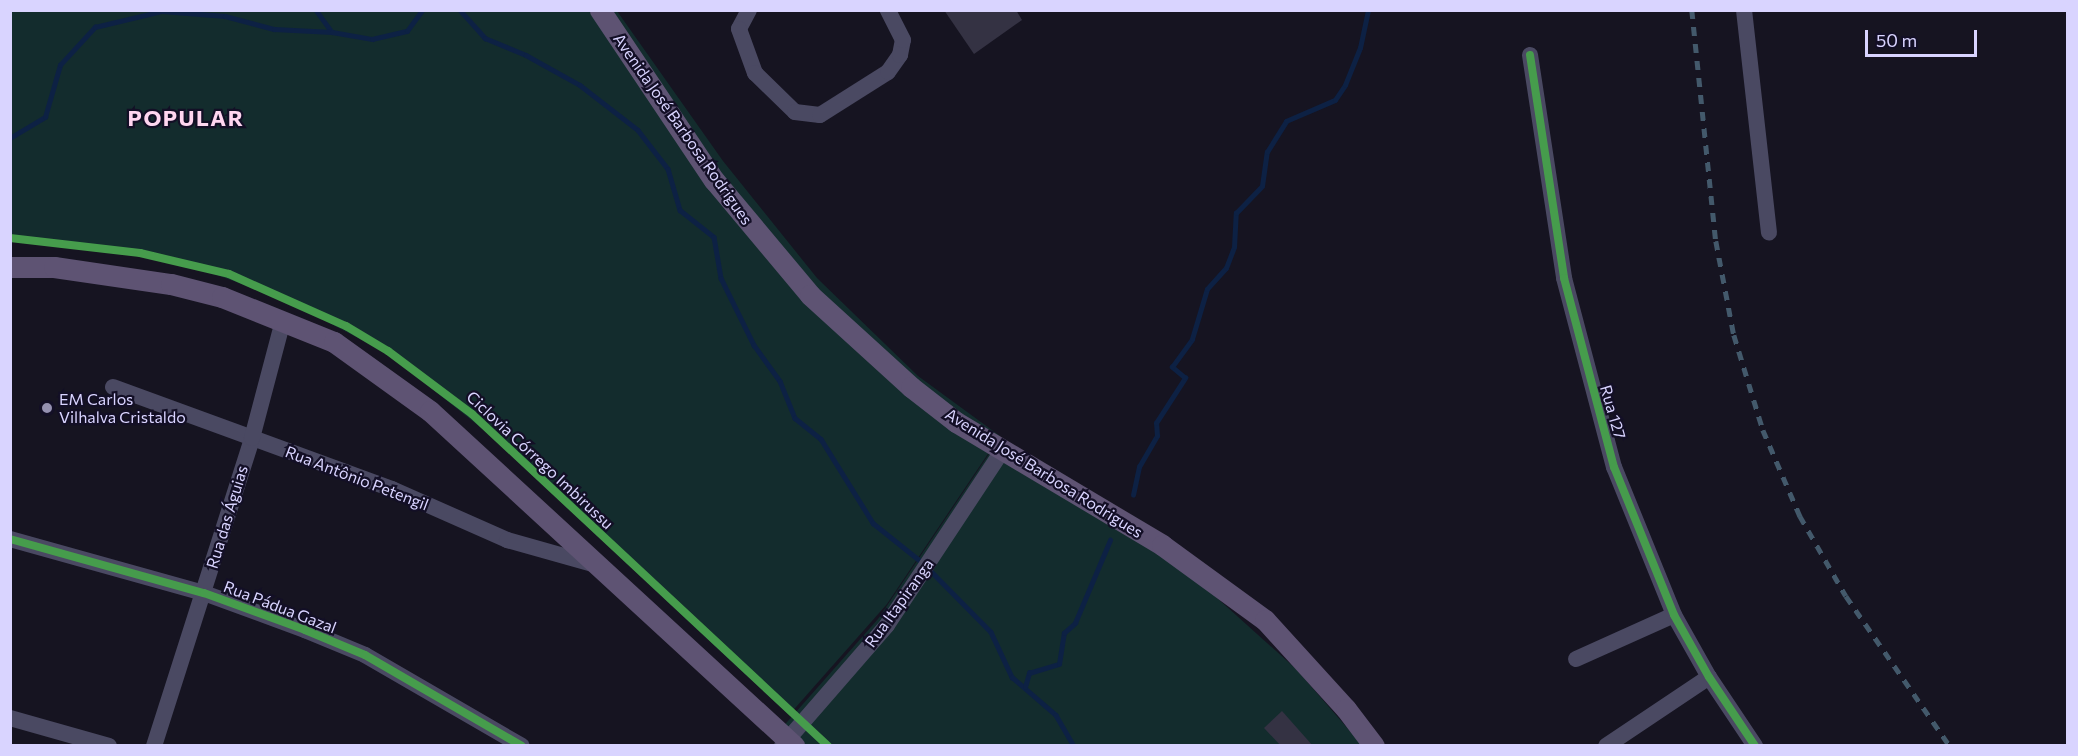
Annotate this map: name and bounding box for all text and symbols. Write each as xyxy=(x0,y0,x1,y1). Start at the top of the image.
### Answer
scale bar xyxy=(1868,18,1980,56)
text: 50 m xyxy=(1876,29,1917,51)
street label: Avenida José Barbosa Rodrigues xyxy=(609,30,757,228)
district label: POPULAR xyxy=(128,105,244,131)
street label: Rua 127 xyxy=(1596,383,1630,441)
street label: Ciclovia Córrego Imbirussu xyxy=(463,387,617,533)
place label: EM Carlos Vilhalva Cristaldo xyxy=(59,389,186,427)
marker: EM Carlos Vilhalva Cristaldo xyxy=(40,401,54,415)
street label: Avenida José Barbosa Rodrigues xyxy=(942,404,1146,542)
street label: Rua Antônio Petengil xyxy=(283,442,431,514)
street label: Rua das Águias xyxy=(202,463,252,571)
street label: Rua Itapiranga xyxy=(860,555,938,651)
street label: Rua Pádua Gazal xyxy=(221,577,339,637)

